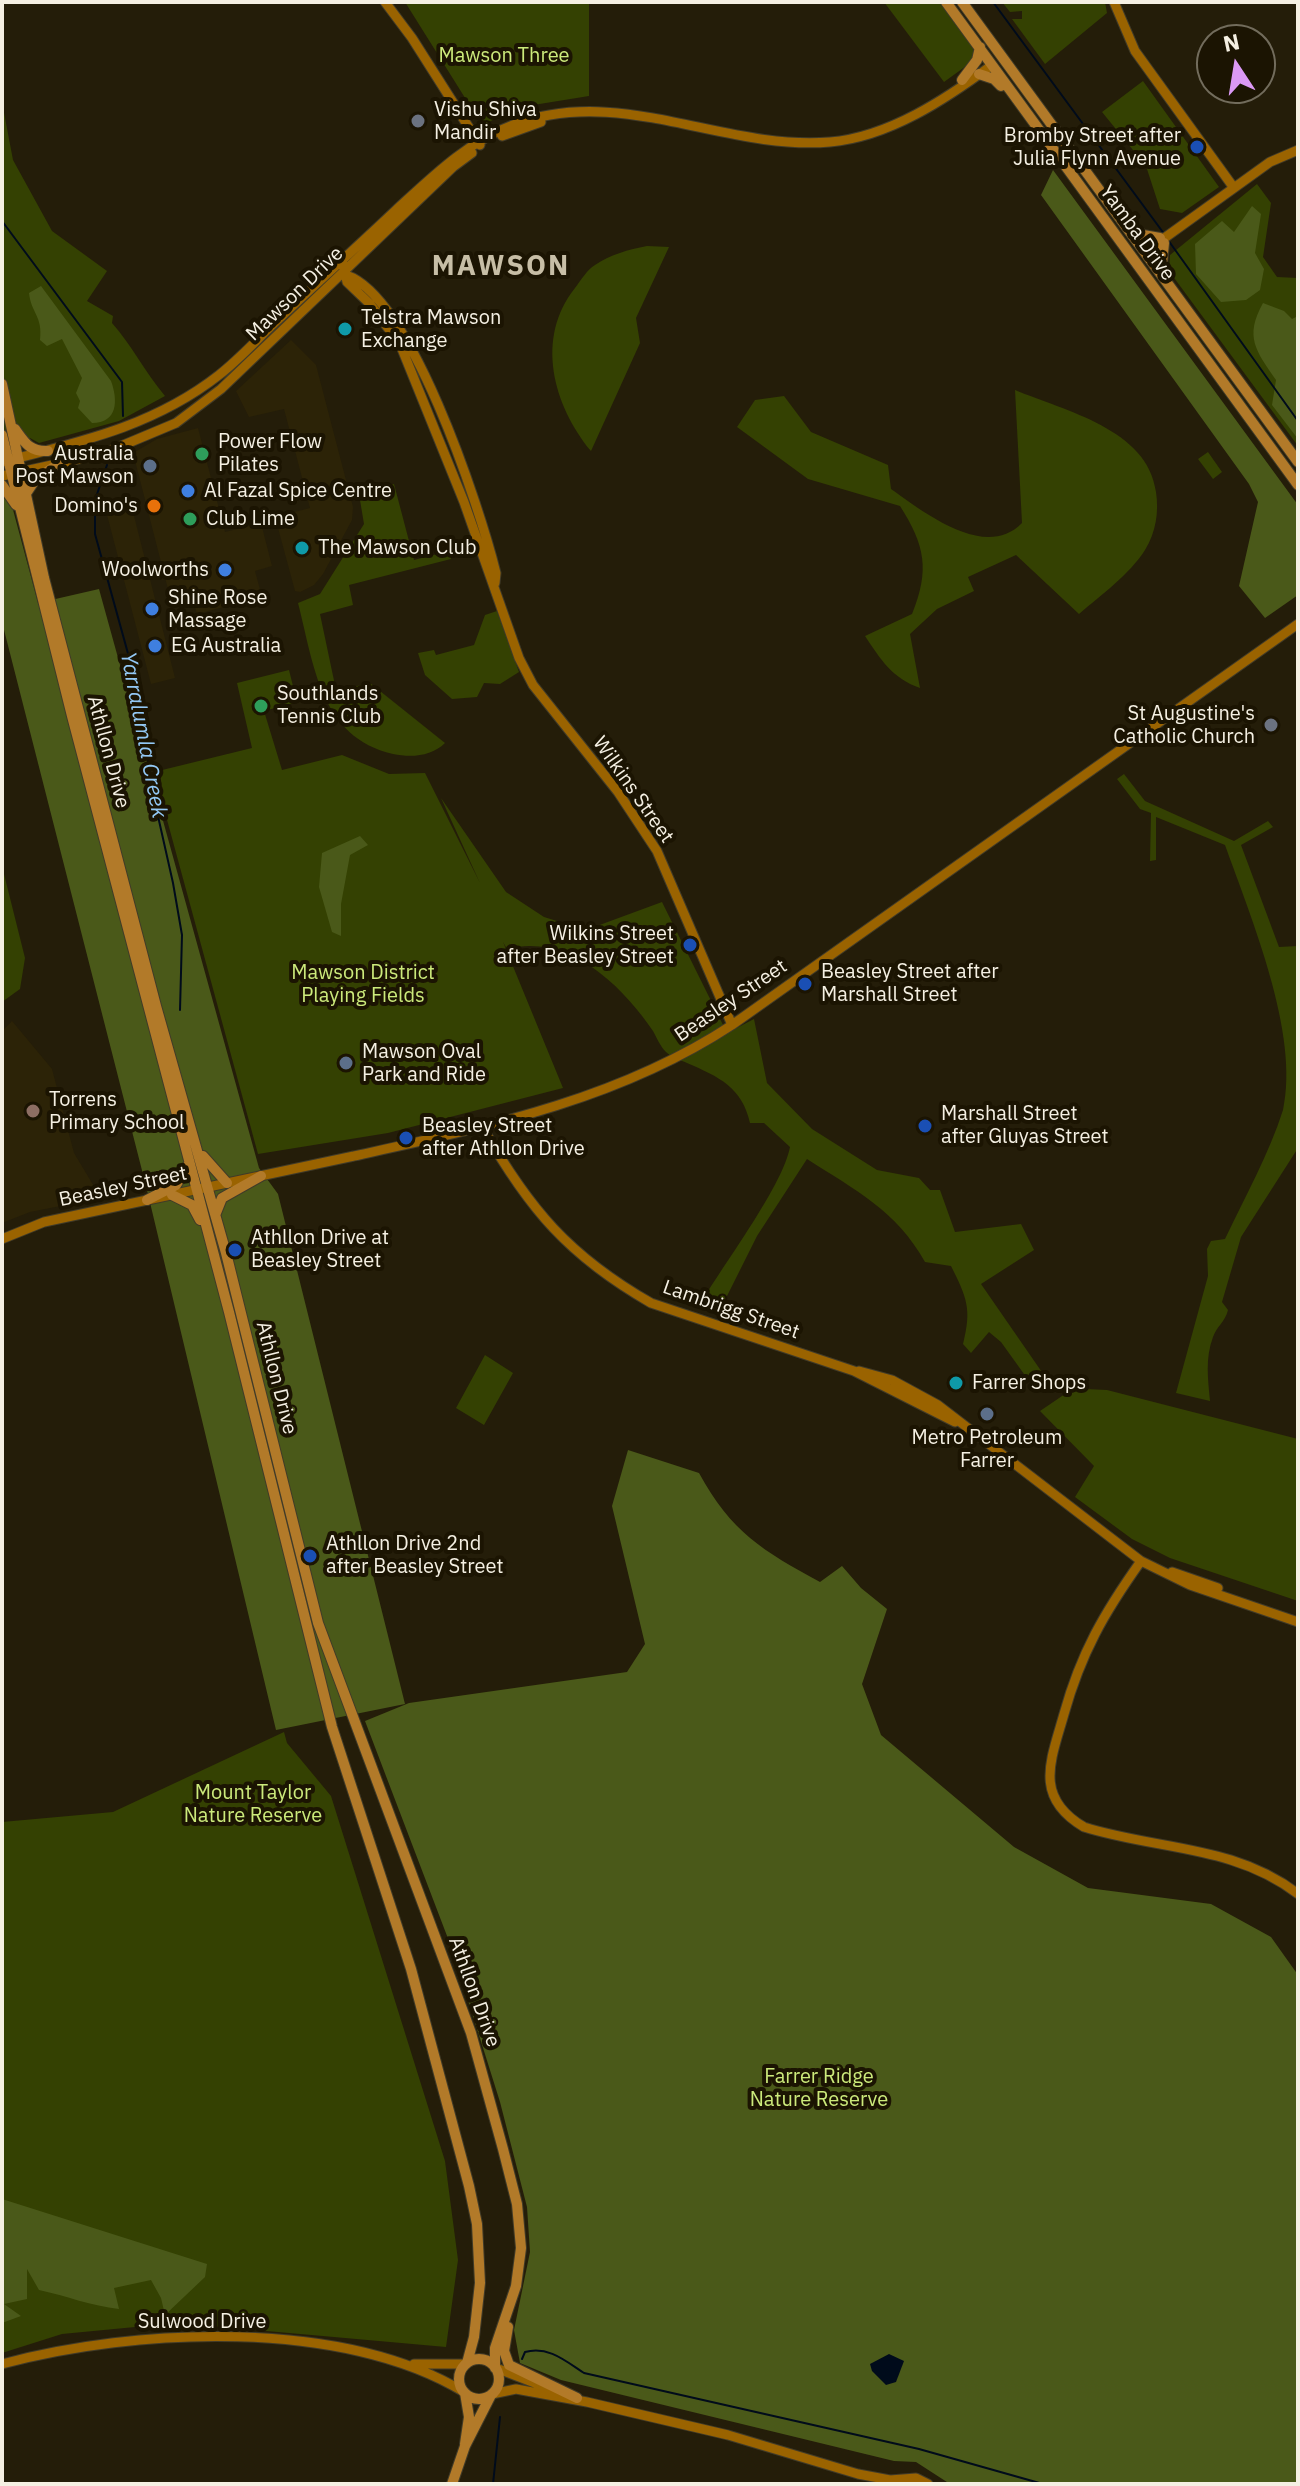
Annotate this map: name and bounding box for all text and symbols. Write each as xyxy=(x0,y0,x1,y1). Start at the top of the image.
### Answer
north arrow xyxy=(1196,24,1276,104)
text: N xyxy=(1221,26,1242,58)
park label: Mawson Three xyxy=(438,44,570,68)
place label: Vishu Shiva Mandir xyxy=(434,98,537,145)
marker: Vishu Shiva Mandir xyxy=(409,112,427,130)
place label: Bromby Street after Julia Flynn Avenue xyxy=(1004,124,1181,171)
marker: Bromby Street after Julia Flynn Avenue xyxy=(1188,138,1206,156)
street label: Yamba Drive xyxy=(1094,180,1180,286)
street label: Mawson Drive xyxy=(241,242,349,346)
district label: MAWSON xyxy=(432,250,570,284)
place label: Telstra Mawson Exchange xyxy=(361,306,501,353)
marker: Telstra Mawson Exchange xyxy=(336,320,354,338)
place label: Power Flow Pilates xyxy=(218,430,322,477)
place label: Australia Post Mawson xyxy=(15,442,134,489)
marker: Power Flow Pilates xyxy=(193,445,211,463)
marker: Australia Post Mawson xyxy=(141,457,159,475)
place label: Al Fazal Spice Centre xyxy=(204,479,392,503)
marker: Al Fazal Spice Centre xyxy=(179,482,197,500)
place label: Domino's xyxy=(54,494,138,518)
marker: Domino's xyxy=(145,497,163,515)
place label: Club Lime xyxy=(206,507,295,531)
marker: Club Lime xyxy=(181,510,199,528)
place label: The Mawson Club xyxy=(318,536,477,560)
marker: The Mawson Club xyxy=(293,539,311,557)
place label: Woolworths xyxy=(102,558,209,582)
marker: Woolworths xyxy=(216,561,234,579)
place label: Shine Rose Massage xyxy=(168,586,267,633)
marker: Shine Rose Massage xyxy=(143,600,161,618)
place label: EG Australia xyxy=(171,634,281,658)
marker: EG Australia xyxy=(146,637,164,655)
water label: Yarralumla Creek xyxy=(114,650,172,820)
place label: Southlands Tennis Club xyxy=(277,682,381,729)
street label: Athllon Drive xyxy=(81,693,135,811)
marker: Southlands Tennis Club xyxy=(252,697,270,715)
place label: St Augustine's Catholic Church xyxy=(1113,702,1255,749)
marker: St Augustine's Catholic Church xyxy=(1262,716,1280,734)
street label: Wilkins Street xyxy=(587,732,679,848)
place label: Wilkins Street after Beasley Street xyxy=(497,922,674,969)
marker: Wilkins Street after Beasley Street xyxy=(681,936,699,954)
street label: Beasley Street xyxy=(670,955,792,1047)
place label: Beasley Street after Marshall Street xyxy=(821,960,998,1007)
park label: Mawson District Playing Fields xyxy=(291,961,435,1008)
marker: Beasley Street after Marshall Street xyxy=(796,975,814,993)
place label: Mawson Oval Park and Ride xyxy=(362,1040,486,1087)
marker: Mawson Oval Park and Ride xyxy=(337,1054,355,1072)
place label: Torrens Primary School xyxy=(49,1088,185,1135)
marker: Torrens Primary School xyxy=(24,1102,42,1120)
place label: Marshall Street after Gluyas Street xyxy=(941,1102,1109,1149)
place label: Beasley Street after Athllon Drive xyxy=(422,1114,585,1161)
marker: Marshall Street after Gluyas Street xyxy=(916,1117,934,1135)
marker: Beasley Street after Athllon Drive xyxy=(397,1129,415,1147)
street label: Beasley Street xyxy=(57,1162,189,1212)
place label: Athllon Drive at Beasley Street xyxy=(251,1226,389,1273)
marker: Athllon Drive at Beasley Street xyxy=(226,1241,244,1259)
street label: Lambrigg Street xyxy=(660,1275,802,1345)
street label: Athllon Drive xyxy=(250,1319,302,1437)
place label: Farrer Shops xyxy=(972,1371,1086,1395)
marker: Farrer Shops xyxy=(947,1374,965,1392)
marker: Metro Petroleum Farrer xyxy=(978,1405,996,1423)
place label: Metro Petroleum Farrer xyxy=(912,1426,1062,1473)
place label: Athllon Drive 2nd after Beasley Street xyxy=(326,1532,503,1579)
marker: Athllon Drive 2nd after Beasley Street xyxy=(301,1547,319,1565)
park label: Mount Taylor Nature Reserve xyxy=(184,1781,322,1828)
street label: Athllon Drive xyxy=(443,1934,505,2050)
park label: Farrer Ridge Nature Reserve xyxy=(750,2065,888,2112)
street label: Sulwood Drive xyxy=(138,2310,266,2334)

